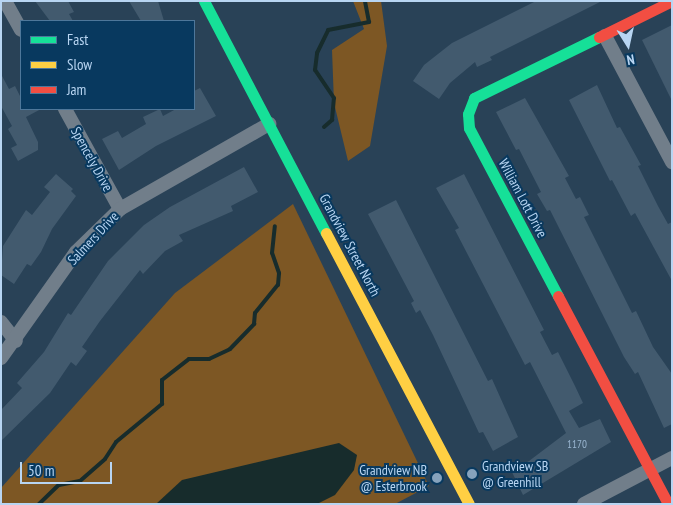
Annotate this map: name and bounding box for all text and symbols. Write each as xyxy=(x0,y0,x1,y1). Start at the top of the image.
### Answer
legend xyxy=(20,20,195,110)
north arrow xyxy=(603,20,653,70)
text: Fast xyxy=(67,30,88,49)
text: N xyxy=(625,50,636,69)
text: Slow xyxy=(67,55,92,74)
text: Jam xyxy=(67,80,86,99)
street label: Spencely Drive xyxy=(67,124,117,194)
street label: William Lott Drive xyxy=(495,156,551,240)
street label: Grandview Street North xyxy=(316,191,384,299)
street label: Salmers Drive xyxy=(64,208,122,268)
house number: 1170 xyxy=(567,437,587,451)
scale bar xyxy=(22,452,115,484)
place label: Grandview SB @ Greenhill xyxy=(482,458,548,491)
text: 50 m xyxy=(28,461,54,480)
place label: Grandview NB @ Esterbrook xyxy=(359,462,427,494)
marker: Grandview SB @ Greenhill xyxy=(466,468,478,480)
marker: Grandview NB @ Esterbrook xyxy=(431,472,443,484)

